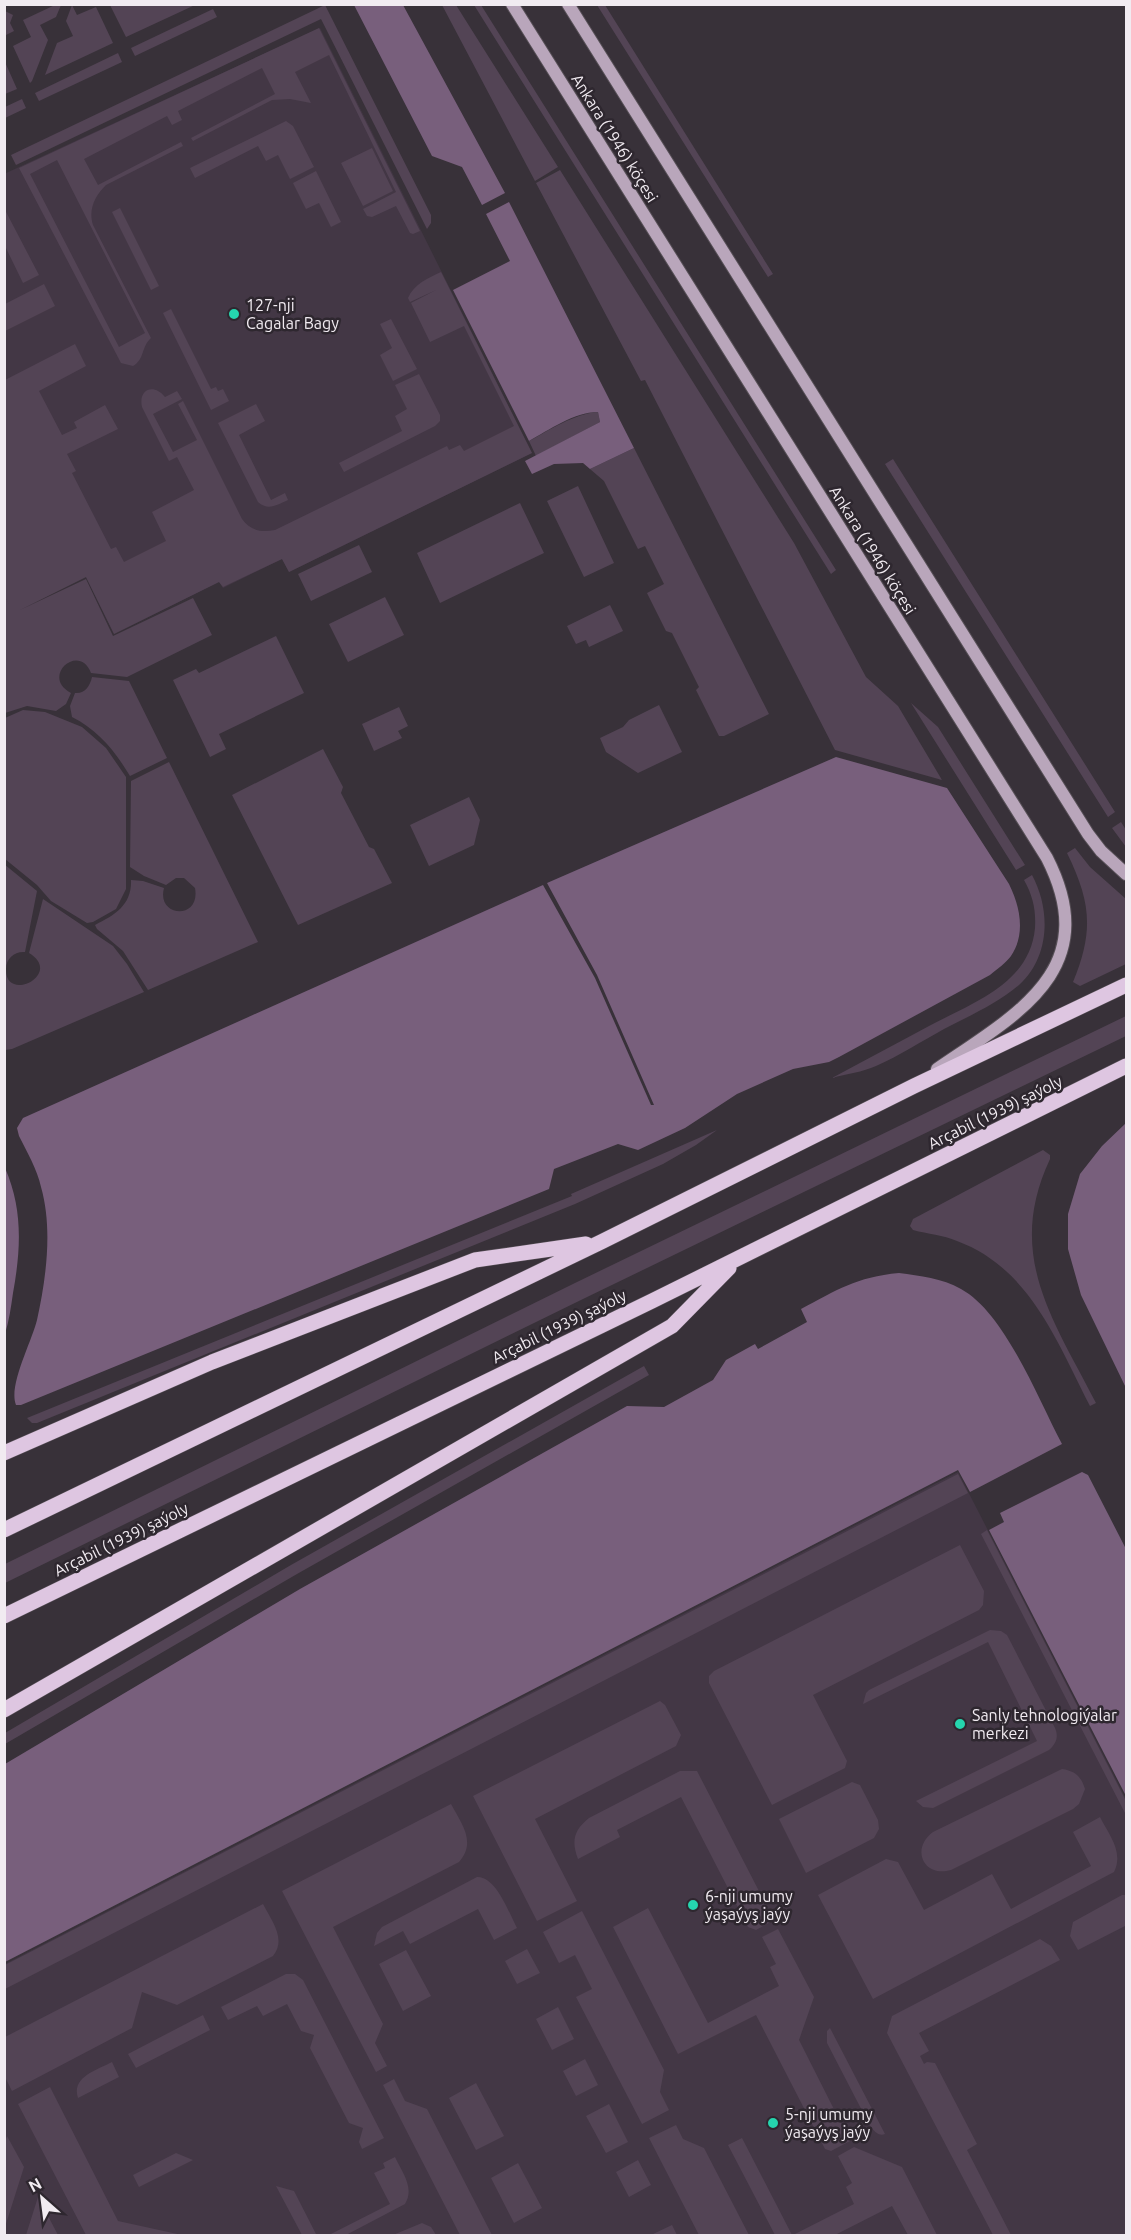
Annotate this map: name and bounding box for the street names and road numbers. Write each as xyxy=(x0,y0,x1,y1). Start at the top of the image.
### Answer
street label: Ankara (1946) köçesi xyxy=(567,71,662,206)
street label: Ankara (1946) köçesi xyxy=(825,483,920,618)
street label: Arçabil (1939) şaýoly xyxy=(925,1072,1066,1153)
street label: Arçabil (1939) şaýoly xyxy=(489,1286,630,1367)
street label: Arçabil (1939) şaýoly xyxy=(51,1499,192,1580)

